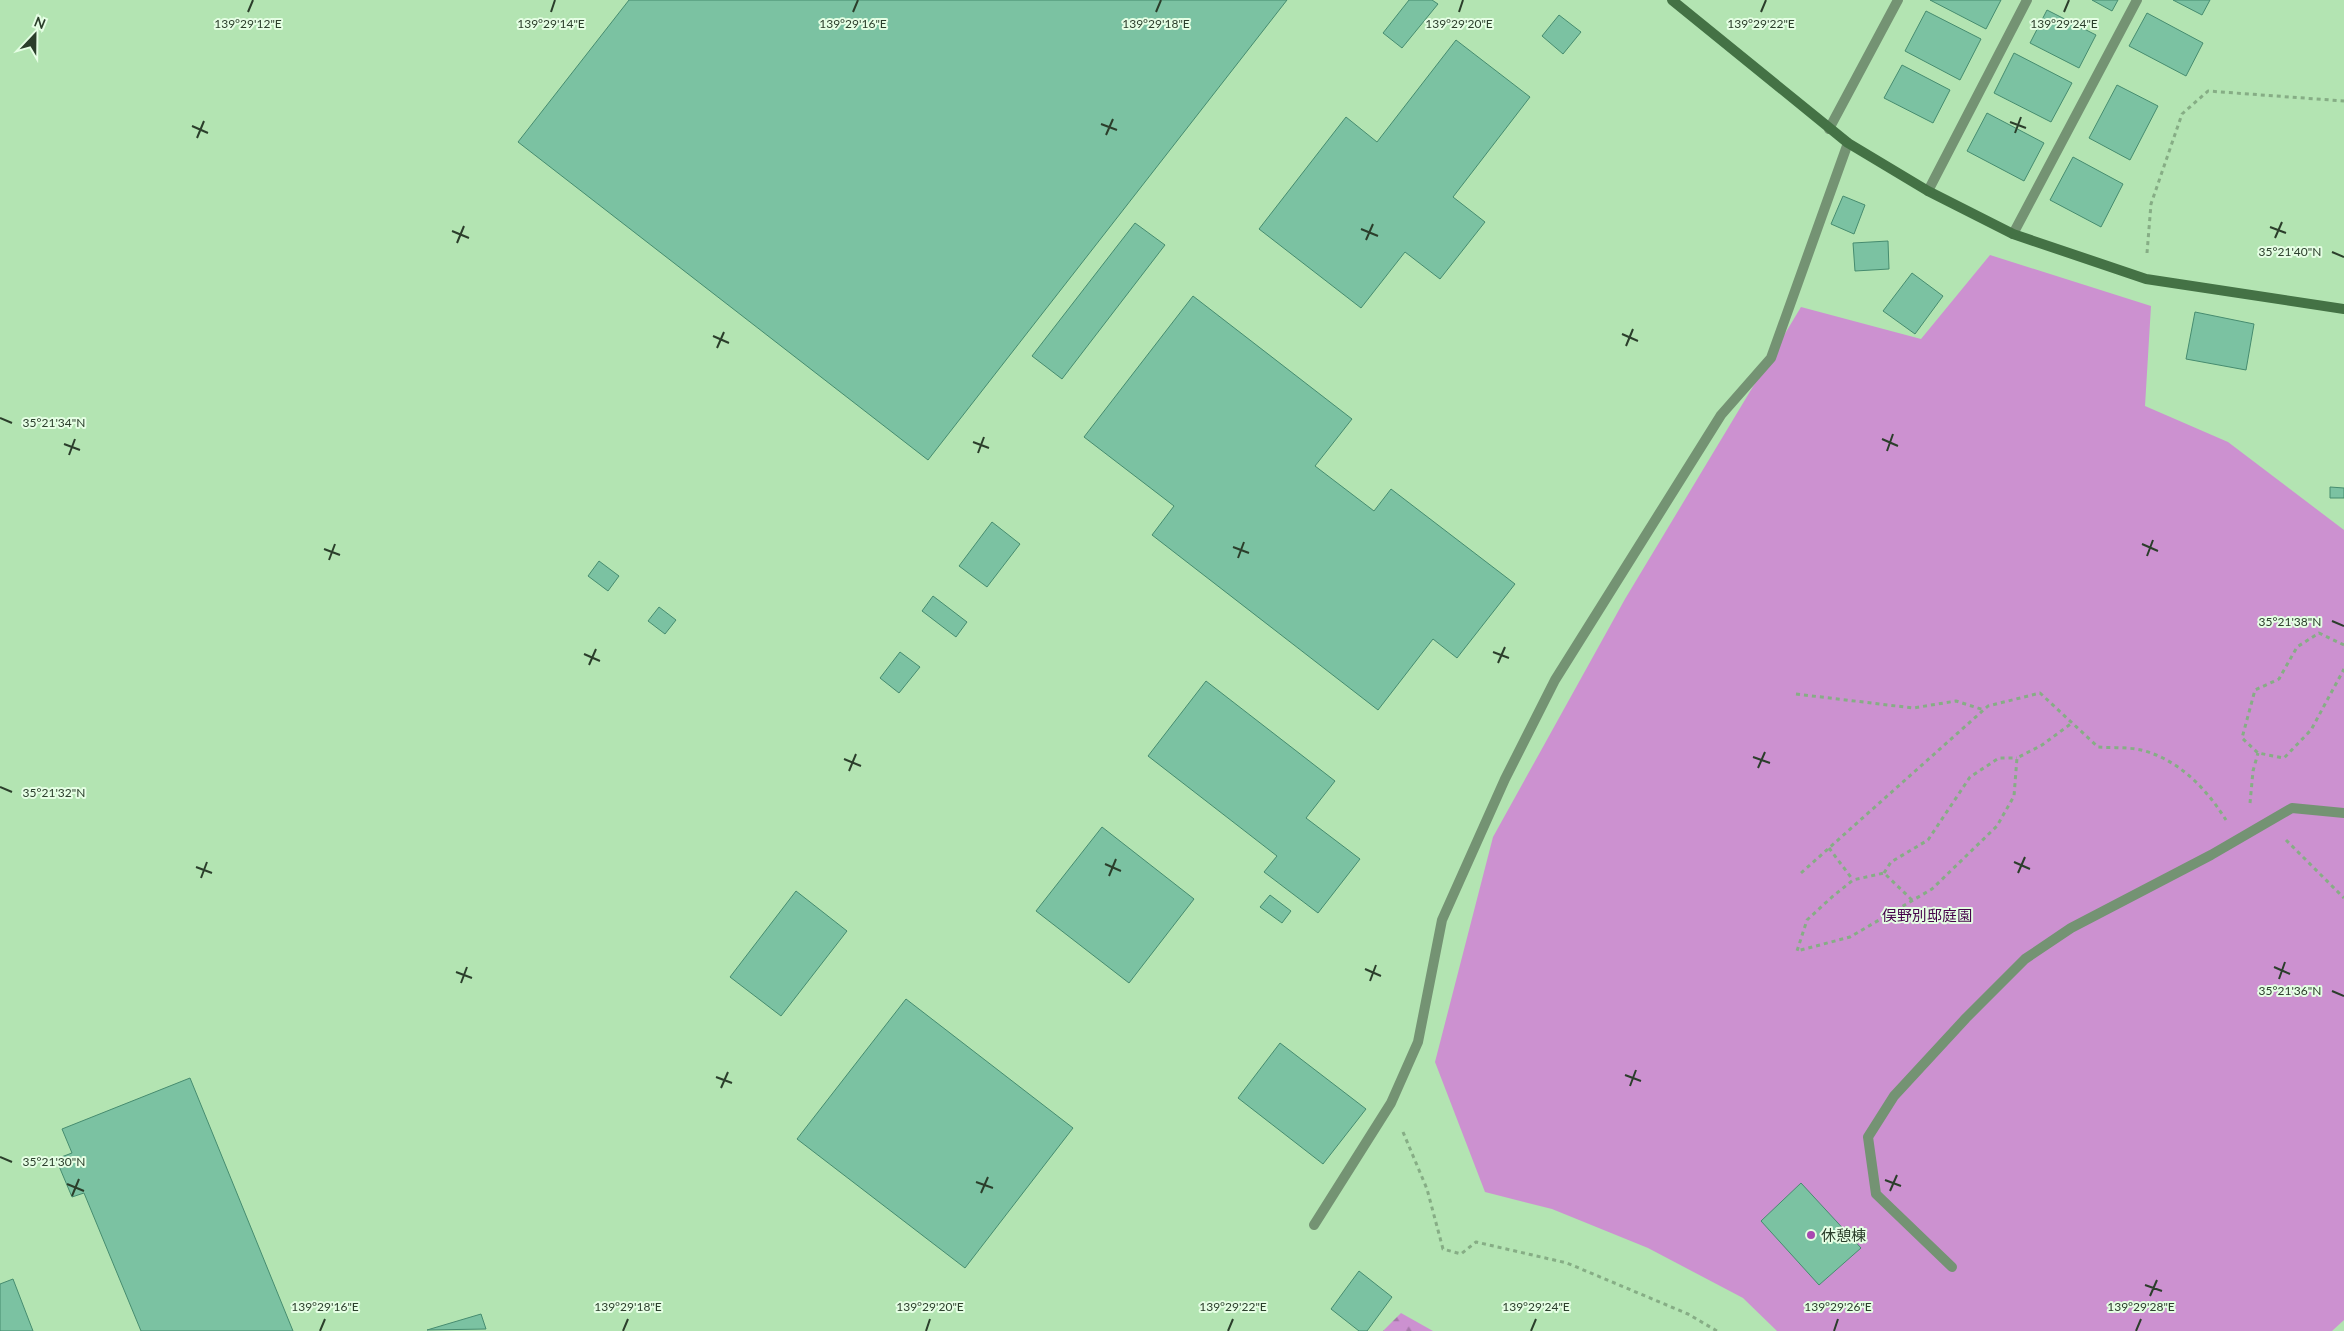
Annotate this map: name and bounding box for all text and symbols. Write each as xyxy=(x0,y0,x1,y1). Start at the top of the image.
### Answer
north arrow xyxy=(10,10,60,60)
text: N xyxy=(32,13,48,32)
text: 139°29'12"E xyxy=(214,16,282,31)
text: 139°29'14"E xyxy=(517,16,585,31)
text: 139°29'16"E xyxy=(819,16,887,31)
text: 139°29'18"E xyxy=(1122,16,1190,31)
text: 139°29'20"E xyxy=(1425,16,1493,31)
text: 139°29'22"E xyxy=(1727,16,1795,31)
text: 139°29'24"E xyxy=(2030,16,2098,31)
text: 35°21'40"N xyxy=(2259,244,2321,259)
text: 35°21'34"N xyxy=(23,415,85,430)
text: 35°21'38"N xyxy=(2259,614,2321,629)
text: 35°21'32"N xyxy=(23,785,85,800)
park label: 俣野別邸庭園 xyxy=(1882,906,1972,924)
text: 35°21'36"N xyxy=(2259,983,2321,998)
text: 35°21'30"N xyxy=(23,1154,85,1169)
place label: 休憩棟 xyxy=(1821,1226,1866,1244)
marker: 休憩棟 xyxy=(1805,1229,1817,1241)
text: 139°29'16"E xyxy=(291,1299,359,1314)
text: 139°29'18"E xyxy=(594,1299,662,1314)
text: 139°29'20"E xyxy=(896,1299,964,1314)
text: 139°29'22"E xyxy=(1199,1299,1267,1314)
text: 139°29'24"E xyxy=(1502,1299,1570,1314)
text: 139°29'26"E xyxy=(1804,1299,1872,1314)
text: 139°29'28"E xyxy=(2107,1299,2175,1314)

